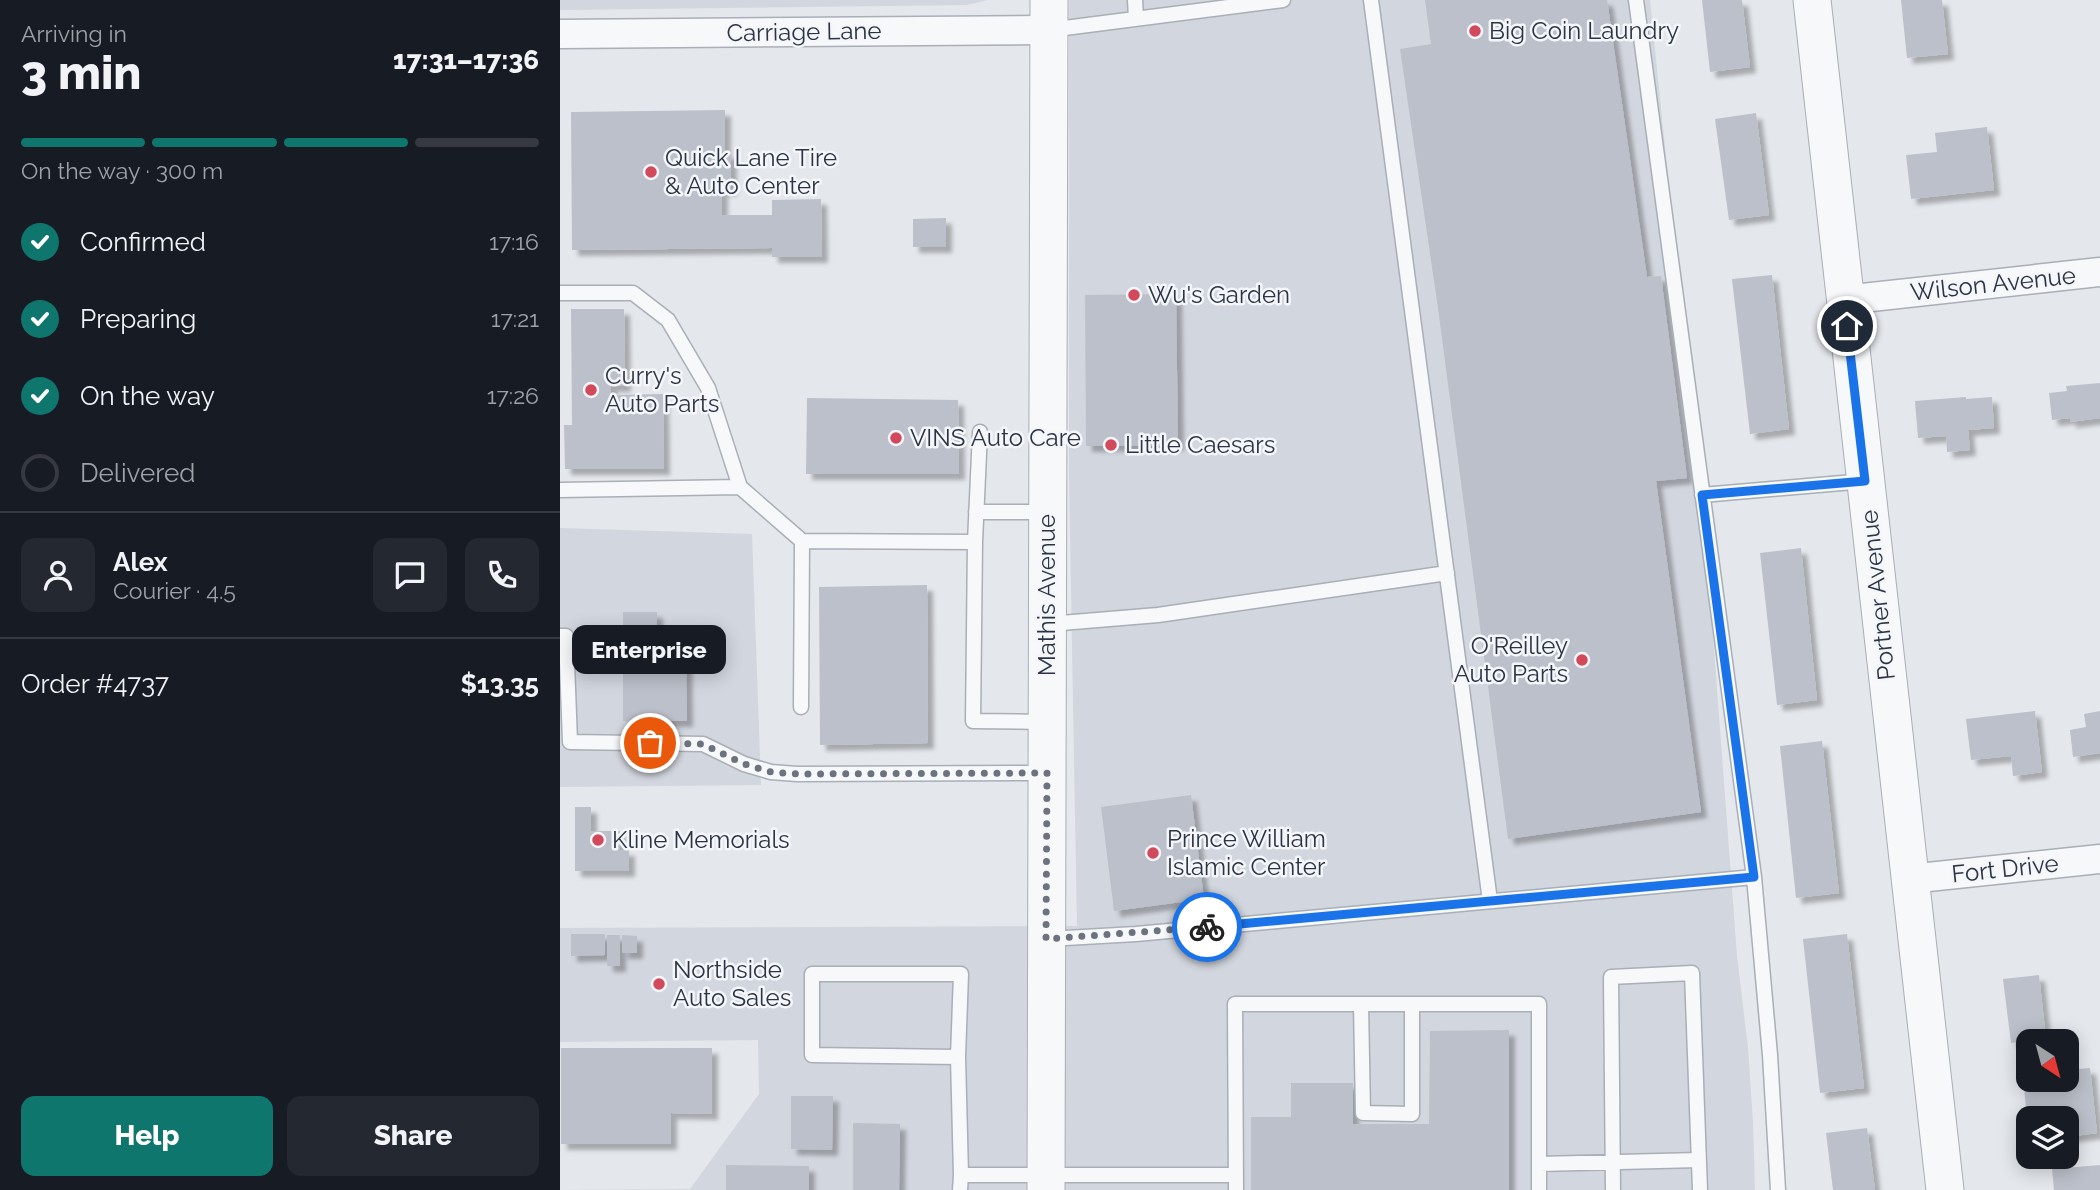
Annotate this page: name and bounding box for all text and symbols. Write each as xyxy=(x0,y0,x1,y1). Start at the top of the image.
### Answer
street label: Carriage Lane xyxy=(726,16,882,47)
place label: Big Coin Laundry xyxy=(1489,16,1679,45)
text: Arriving in xyxy=(21,20,127,47)
marker: Big Coin Laundry xyxy=(1467,23,1483,39)
text: 17:31–17:36 xyxy=(393,45,539,75)
text: 3 min xyxy=(21,46,141,100)
place label: Quick Lane Tire & Auto Center xyxy=(665,143,837,200)
text: On the way · 300 m xyxy=(21,157,223,184)
marker: Quick Lane Tire & Auto Center xyxy=(643,164,659,180)
icon: check xyxy=(21,223,59,261)
text: Confirmed xyxy=(80,227,206,257)
text: 17:16 xyxy=(489,228,539,255)
street label: Wilson Avenue xyxy=(1909,260,2077,307)
place label: Wu's Garden xyxy=(1148,280,1290,309)
marker: Wu's Garden xyxy=(1126,287,1142,303)
pin xyxy=(1817,296,1877,356)
icon: check xyxy=(21,300,59,338)
text: Preparing xyxy=(80,304,196,334)
text: 17:21 xyxy=(491,305,539,332)
icon: home xyxy=(1828,307,1866,345)
place label: Curry's Auto Parts xyxy=(605,361,719,418)
icon: check xyxy=(21,377,59,415)
text: On the way xyxy=(80,381,215,411)
text: 17:26 xyxy=(487,382,539,409)
marker: Curry's Auto Parts xyxy=(583,382,599,398)
place label: VINS Auto Care xyxy=(910,423,1081,452)
marker: VINS Auto Care xyxy=(888,430,904,446)
place label: Little Caesars xyxy=(1125,430,1275,459)
marker: Little Caesars xyxy=(1103,437,1119,453)
text: Delivered xyxy=(80,458,195,488)
street label: Portner Avenue xyxy=(1854,509,1901,682)
street label: Mathis Avenue xyxy=(1032,514,1061,676)
button: person xyxy=(21,538,95,612)
button: chat xyxy=(373,538,447,612)
button: phone xyxy=(465,538,539,612)
text: Alex xyxy=(113,547,168,577)
text: Courier · 4.5 xyxy=(113,577,236,604)
callout: Enterprise xyxy=(573,624,727,673)
place label: O'Reilley Auto Parts xyxy=(1454,631,1568,688)
text: Enterprise xyxy=(591,636,707,663)
marker: O'Reilley Auto Parts xyxy=(1574,652,1590,668)
text: Order #4737 xyxy=(21,669,169,699)
text: $13.35 xyxy=(460,669,539,699)
pin xyxy=(620,713,680,773)
icon: bag xyxy=(631,724,669,762)
place label: Prince William Islamic Center xyxy=(1167,824,1326,881)
place label: Kline Memorials xyxy=(612,825,790,854)
marker: Kline Memorials xyxy=(590,832,606,848)
marker: Prince William Islamic Center xyxy=(1145,845,1161,861)
street label: Fort Drive xyxy=(1950,848,2060,889)
courier xyxy=(1172,892,1242,962)
icon: bike xyxy=(1188,908,1226,946)
place label: Northside Auto Sales xyxy=(673,955,791,1012)
marker: Northside Auto Sales xyxy=(651,976,667,992)
north arrow xyxy=(2016,1029,2079,1092)
map controls xyxy=(2016,1029,2079,1169)
button: Help xyxy=(21,1096,273,1176)
button: Share xyxy=(287,1096,539,1176)
button: layers xyxy=(2016,1106,2079,1169)

